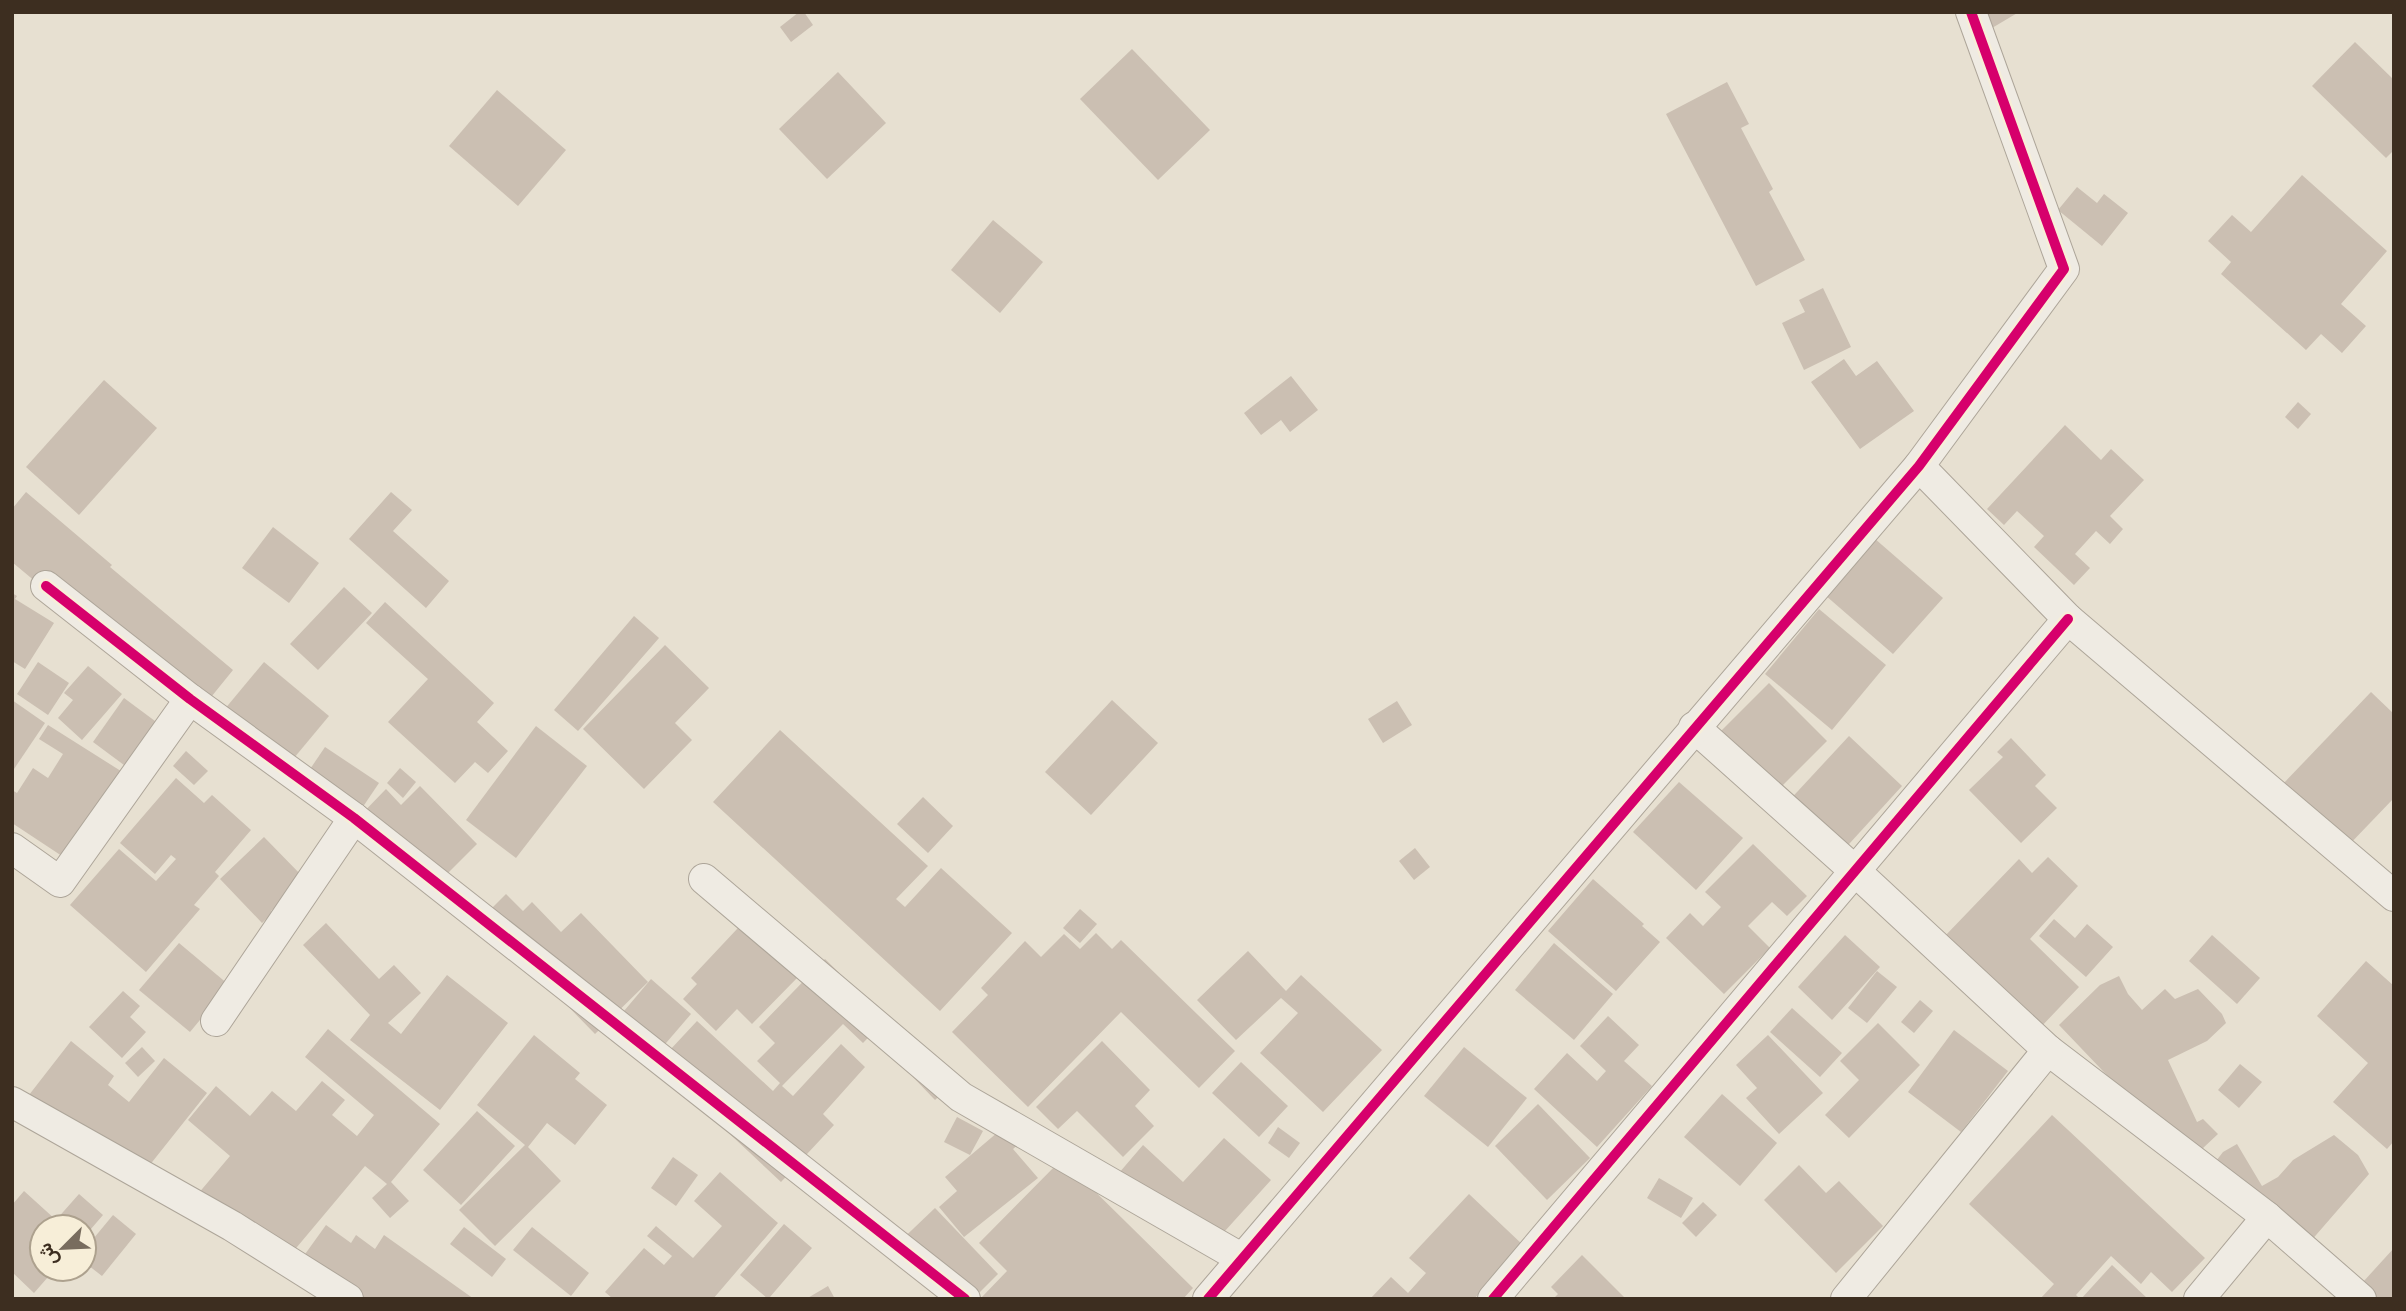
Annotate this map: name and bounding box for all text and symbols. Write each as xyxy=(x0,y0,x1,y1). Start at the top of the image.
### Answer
north arrow xyxy=(28,1213,98,1283)
text: ش xyxy=(31,1239,63,1271)

